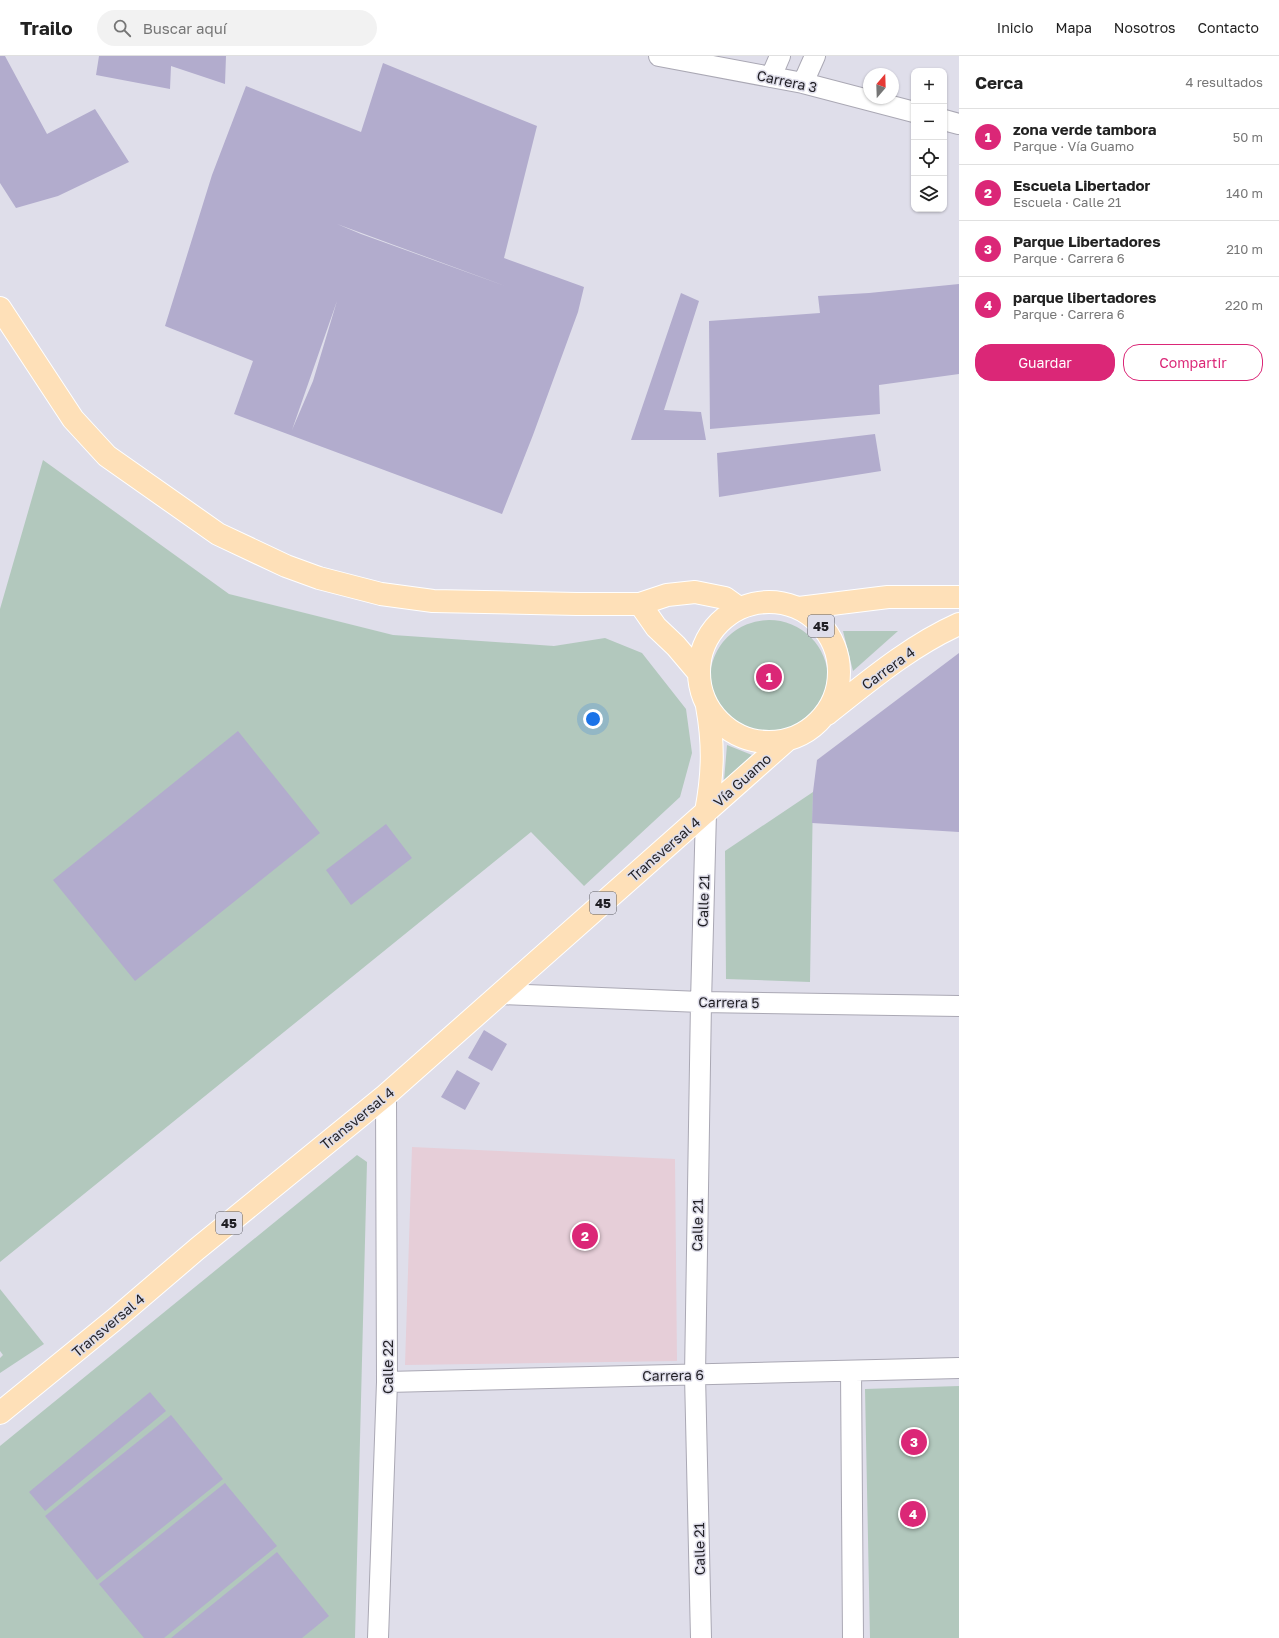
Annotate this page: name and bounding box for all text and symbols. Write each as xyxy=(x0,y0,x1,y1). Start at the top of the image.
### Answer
search box xyxy=(97,10,377,46)
text: Trailo xyxy=(20,16,73,39)
icon: search xyxy=(111,17,133,39)
text: Buscar aquí xyxy=(143,19,227,37)
text: Inicio xyxy=(997,19,1033,36)
text: Mapa xyxy=(1055,19,1092,36)
text: Nosotros xyxy=(1114,19,1175,36)
text: Contacto xyxy=(1197,19,1259,36)
street label: Carrera 3 xyxy=(755,66,819,96)
north arrow xyxy=(863,68,899,104)
map controls xyxy=(911,68,947,212)
button: + xyxy=(911,68,947,104)
text: Cerca xyxy=(975,72,1023,93)
text: 4 resultados xyxy=(1185,74,1263,90)
button: − xyxy=(911,104,947,140)
text: zona verde tambora xyxy=(1013,120,1157,138)
text: 1 xyxy=(985,129,991,145)
text: 50 m xyxy=(1233,129,1263,145)
text: Parque · Vía Guamo xyxy=(1013,138,1134,154)
button: locate xyxy=(911,140,947,176)
button: layers xyxy=(911,176,947,212)
text: Escuela Libertador xyxy=(1013,176,1150,194)
text: 2 xyxy=(984,185,992,201)
text: 140 m xyxy=(1226,185,1263,201)
text: Escuela · Calle 21 xyxy=(1013,194,1121,210)
text: Parque Libertadores xyxy=(1013,232,1161,250)
text: 3 xyxy=(984,241,992,257)
text: 210 m xyxy=(1226,241,1263,257)
text: Parque · Carrera 6 xyxy=(1013,250,1125,266)
text: parque libertadores xyxy=(1013,288,1156,306)
text: 4 xyxy=(984,297,992,313)
text: 220 m xyxy=(1225,297,1263,313)
text: Parque · Carrera 6 xyxy=(1013,306,1125,322)
button: Guardar xyxy=(975,344,1115,381)
button: Compartir xyxy=(1123,344,1263,381)
road number: 45 xyxy=(808,615,834,637)
street label: Carrera 4 xyxy=(858,643,918,693)
pin: 1 xyxy=(756,662,782,692)
your location xyxy=(583,709,603,729)
street label: Vía Guamo xyxy=(710,750,774,810)
street label: Transversal 4 xyxy=(625,813,703,885)
street label: Calle 21 xyxy=(694,874,712,928)
road number: 45 xyxy=(590,892,616,914)
street label: Carrera 5 xyxy=(698,993,760,1011)
street label: Transversal 4 xyxy=(317,1083,397,1153)
street label: Calle 21 xyxy=(688,1198,706,1252)
road number: 45 xyxy=(216,1212,242,1234)
pin: 2 xyxy=(572,1221,598,1251)
street label: Transversal 4 xyxy=(68,1290,148,1360)
street label: Calle 22 xyxy=(379,1340,396,1394)
street label: Carrera 6 xyxy=(642,1366,704,1384)
pin: 3 xyxy=(901,1427,927,1457)
pin: 4 xyxy=(900,1499,926,1529)
street label: Calle 21 xyxy=(690,1522,708,1576)

